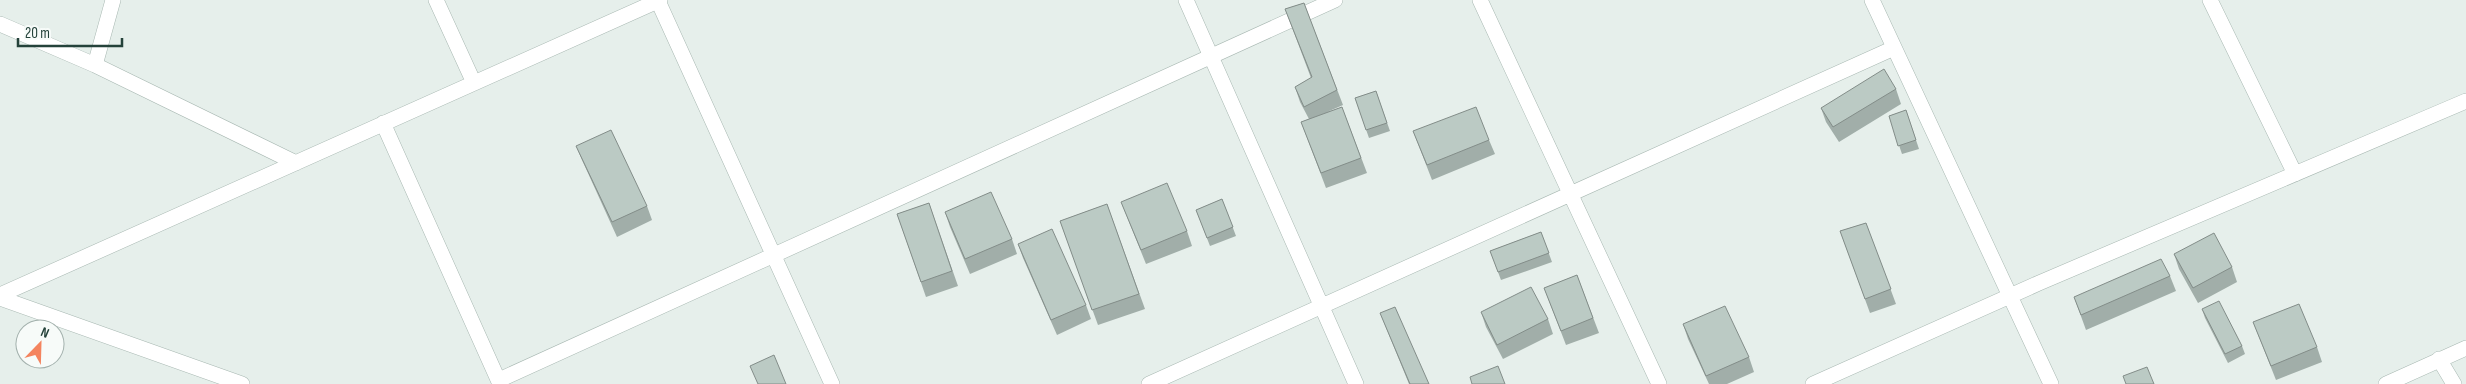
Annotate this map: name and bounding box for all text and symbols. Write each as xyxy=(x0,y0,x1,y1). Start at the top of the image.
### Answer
scale bar xyxy=(18,15,121,47)
text: 20 m xyxy=(25,24,50,43)
north arrow xyxy=(15,319,65,369)
text: N xyxy=(38,323,52,342)

